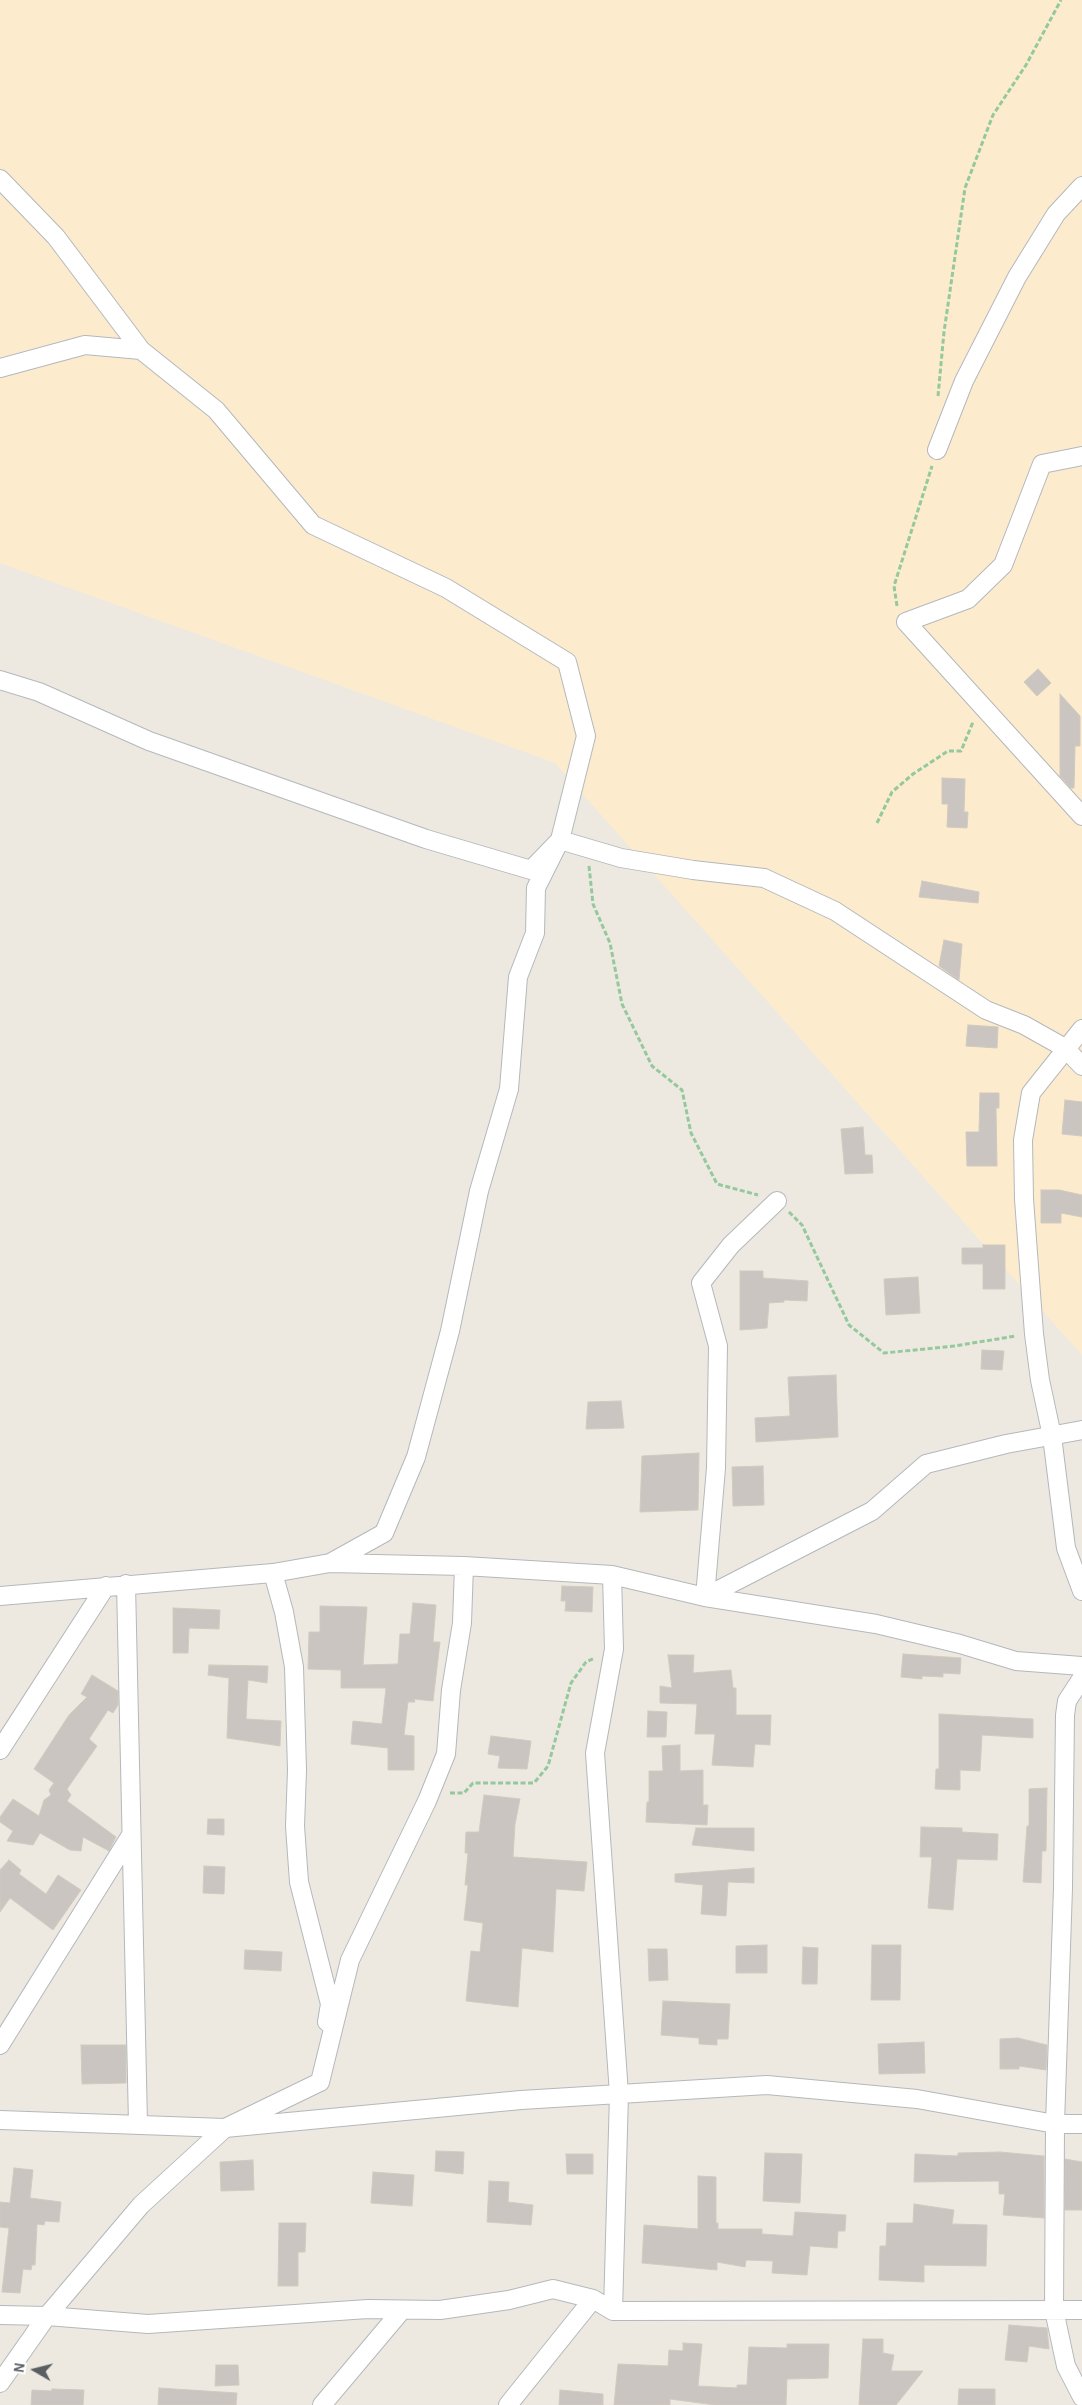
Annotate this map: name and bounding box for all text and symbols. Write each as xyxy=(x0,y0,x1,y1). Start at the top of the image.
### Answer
north arrow xyxy=(10,2345,60,2395)
text: N xyxy=(13,2362,28,2374)

